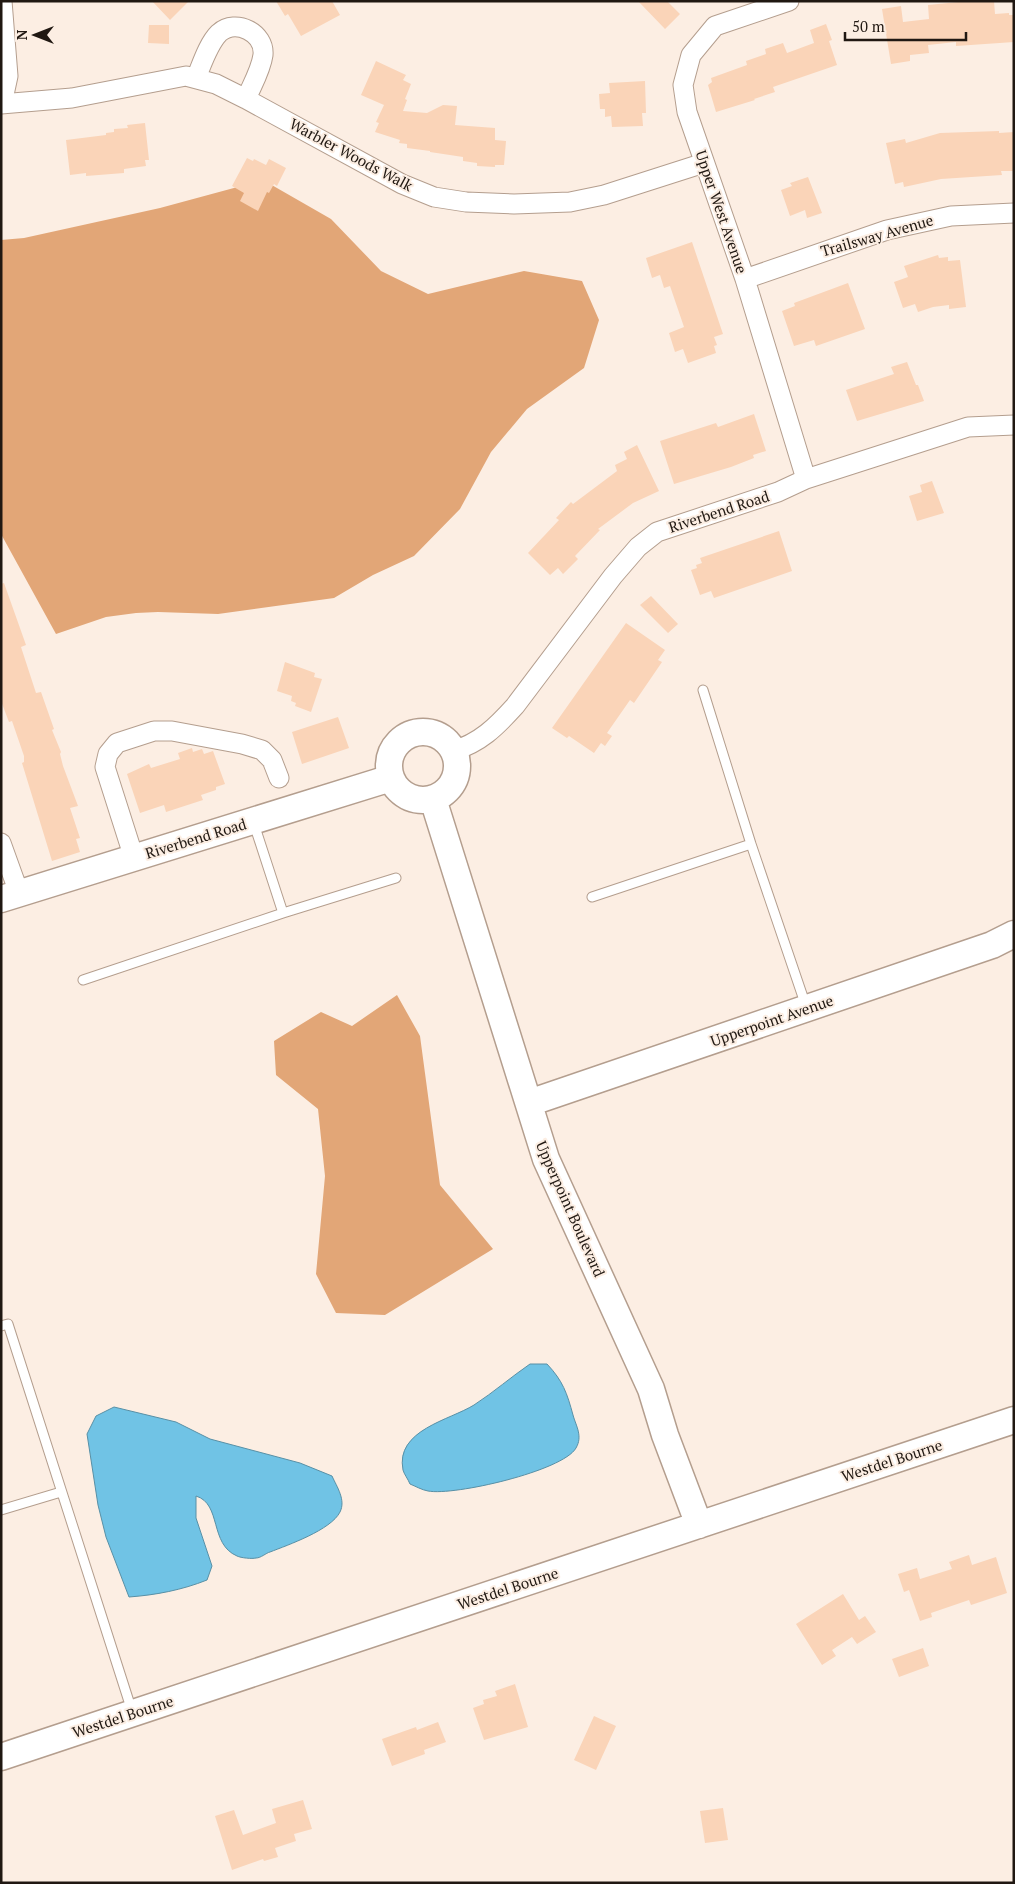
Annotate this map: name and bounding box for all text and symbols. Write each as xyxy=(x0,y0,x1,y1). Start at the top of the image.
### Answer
north arrow xyxy=(10,10,60,60)
scale bar xyxy=(845,10,966,42)
text: 50 m xyxy=(852,16,885,36)
text: N xyxy=(12,29,31,40)
street label: Warbler Woods Walk xyxy=(286,113,417,195)
street label: Upper West Avenue xyxy=(691,147,752,276)
street label: Trailsway Avenue xyxy=(818,209,935,261)
street label: Riverbend Road xyxy=(666,485,772,537)
street label: Riverbend Road xyxy=(143,813,249,863)
street label: Upperpoint Avenue xyxy=(708,990,836,1050)
street label: Upperpoint Boulevard xyxy=(532,1137,610,1280)
street label: Westdel Bourne xyxy=(839,1434,945,1486)
street label: Westdel Bourne xyxy=(455,1562,561,1614)
street label: Westdel Bourne xyxy=(70,1690,176,1742)

